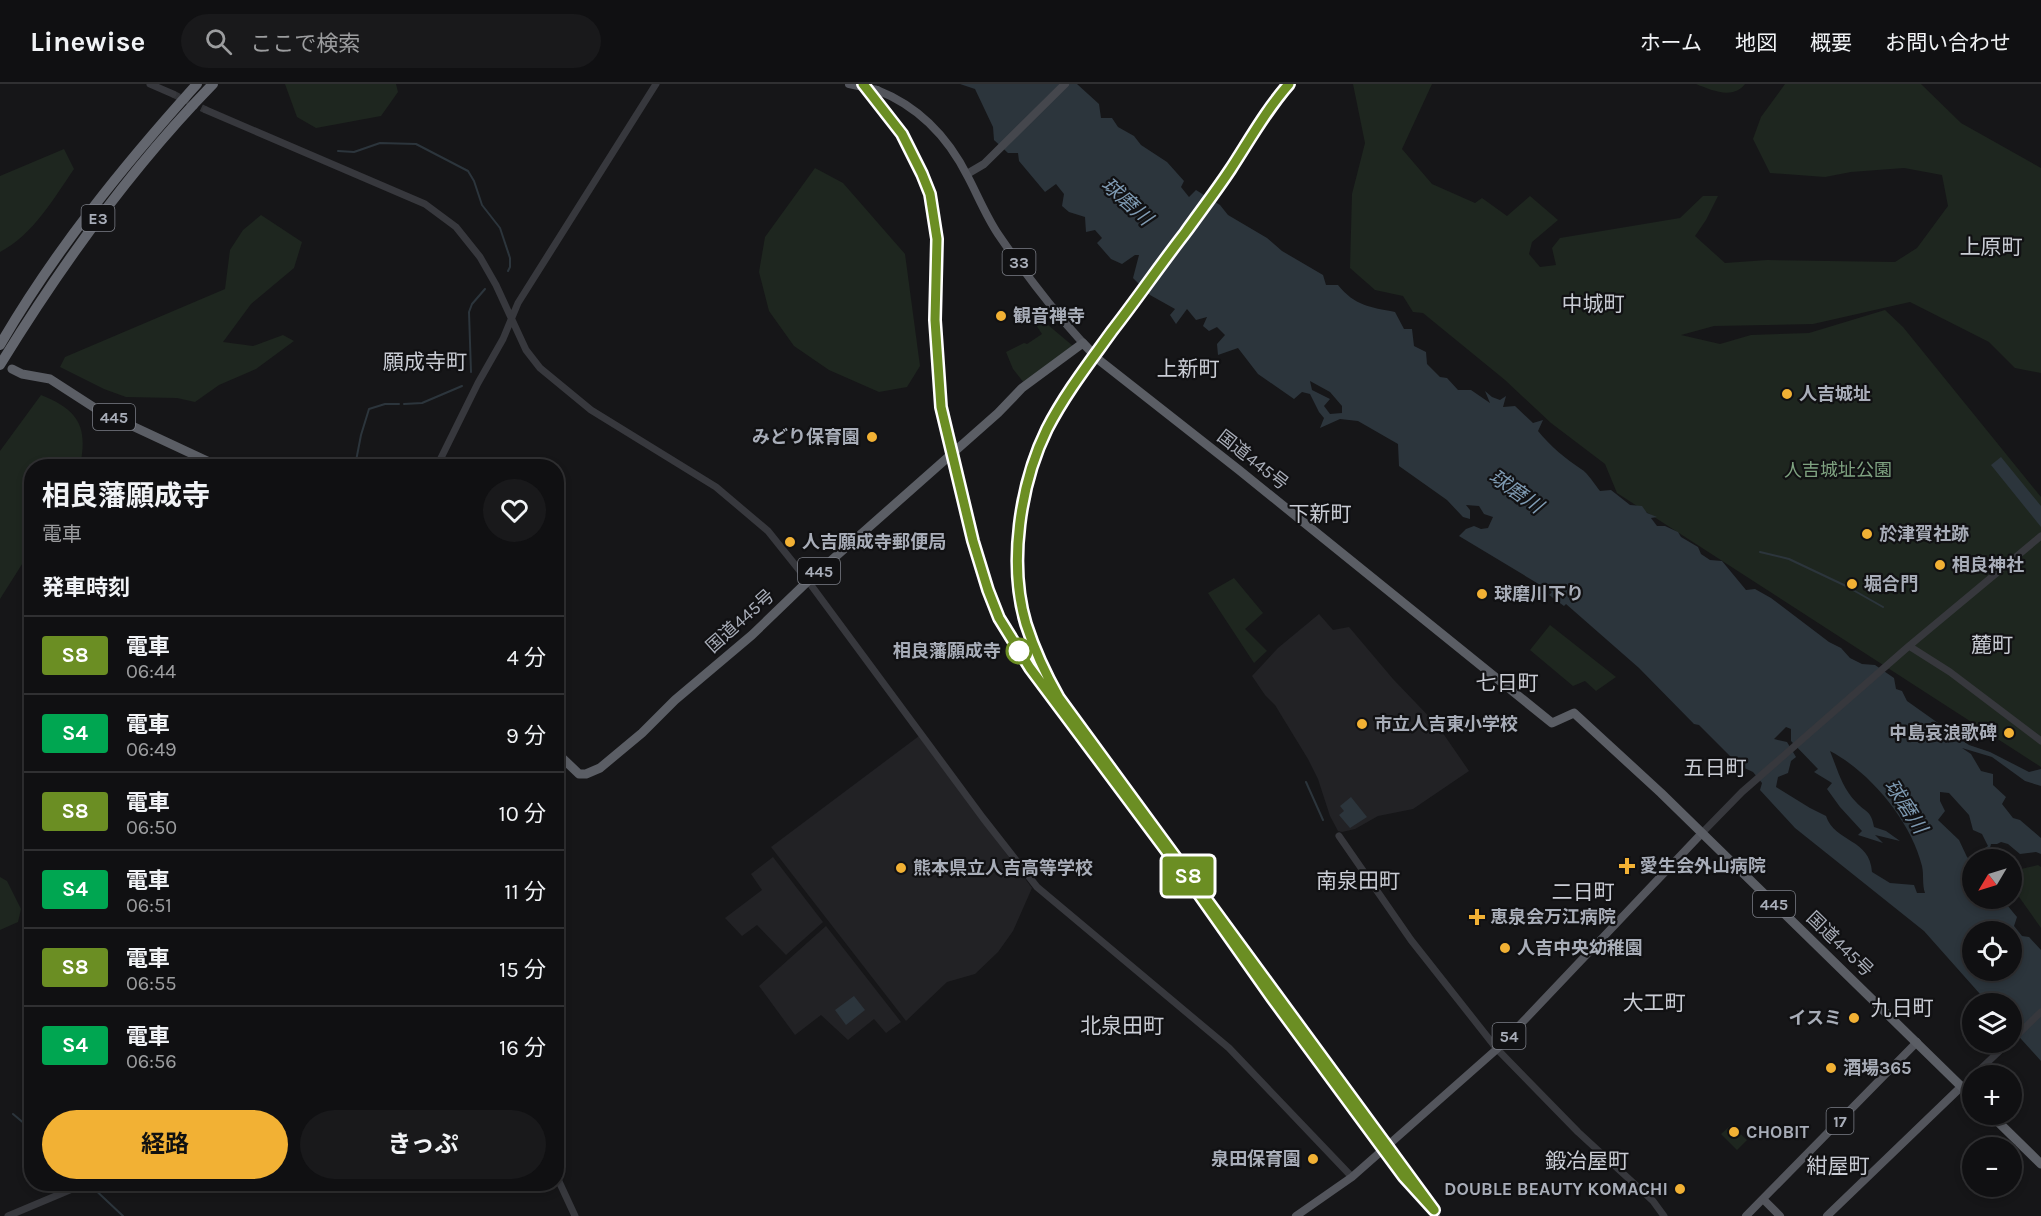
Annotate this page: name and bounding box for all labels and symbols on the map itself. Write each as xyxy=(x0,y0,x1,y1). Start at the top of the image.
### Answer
water label: 球磨川 xyxy=(1097,173,1158,231)
road number: E3 xyxy=(82,205,114,231)
district label: 上原町 xyxy=(1960,235,2023,259)
road number: 33 xyxy=(1002,249,1036,275)
district label: 中城町 xyxy=(1562,292,1625,316)
place label: 観音禅寺 xyxy=(1013,305,1085,327)
marker: 観音禅寺 xyxy=(994,309,1008,323)
district label: 願成寺町 xyxy=(383,350,467,374)
district label: 上新町 xyxy=(1157,357,1220,381)
place label: 人吉城址 xyxy=(1799,383,1871,405)
marker: 人吉城址 xyxy=(1780,387,1794,401)
road number: 445 xyxy=(93,404,135,430)
street label: 国道445号 xyxy=(1213,425,1293,495)
place label: みどり保育園 xyxy=(752,426,860,448)
marker: みどり保育園 xyxy=(865,430,879,444)
park label: 人吉城址公園 xyxy=(1784,459,1892,481)
water label: 球磨川 xyxy=(1485,465,1549,519)
district label: 下新町 xyxy=(1289,502,1352,526)
place label: 於津賀社跡 xyxy=(1879,523,1969,545)
marker: 於津賀社跡 xyxy=(1860,527,1874,541)
place label: 人吉願成寺郵便局 xyxy=(802,531,946,553)
marker: 人吉願成寺郵便局 xyxy=(783,535,797,549)
place label: 相良神社 xyxy=(1952,554,2024,576)
road number: 445 xyxy=(798,558,840,584)
marker: 相良神社 xyxy=(1933,558,1947,572)
place label: 堀合門 xyxy=(1864,573,1918,595)
marker: 堀合門 xyxy=(1845,577,1859,591)
place label: 球磨川下り xyxy=(1494,583,1584,605)
street label: 国道445号 xyxy=(701,585,779,657)
marker: 球磨川下り xyxy=(1475,587,1489,601)
district label: 麓町 xyxy=(1971,633,2013,657)
marker: 相良藩願成寺 xyxy=(1006,638,1032,664)
place label: 相良藩願成寺 xyxy=(893,640,1001,662)
district label: 七日町 xyxy=(1476,671,1539,695)
place label: 市立人吉東小学校 xyxy=(1374,713,1518,735)
marker: 市立人吉東小学校 xyxy=(1355,717,1369,731)
place label: 中島哀浪歌碑 xyxy=(1889,722,1997,744)
marker: 中島哀浪歌碑 xyxy=(2002,726,2016,740)
district label: 五日町 xyxy=(1684,756,1747,780)
water label: 球磨川 xyxy=(1880,775,1933,839)
north arrow xyxy=(1962,849,2022,909)
place label: 愛生会外山病院 xyxy=(1640,855,1766,877)
line badge: S8 xyxy=(1161,856,1215,896)
place label: 熊本県立人吉高等学校 xyxy=(913,857,1093,879)
marker: 愛生会外山病院 xyxy=(1618,857,1636,875)
marker: 熊本県立人吉高等学校 xyxy=(894,861,908,875)
district label: 南泉田町 xyxy=(1316,869,1400,893)
district label: 二日町 xyxy=(1552,880,1615,904)
road number: 445 xyxy=(1753,891,1795,917)
place label: 恵泉会万江病院 xyxy=(1490,906,1616,928)
street label: 国道445号 xyxy=(1802,907,1878,981)
marker: 恵泉会万江病院 xyxy=(1468,908,1486,926)
place label: 人吉中央幼稚園 xyxy=(1517,937,1643,959)
marker: 人吉中央幼稚園 xyxy=(1498,941,1512,955)
district label: 大工町 xyxy=(1623,991,1686,1015)
district label: 九日町 xyxy=(1871,996,1934,1020)
place label: イスミ xyxy=(1789,1007,1842,1029)
marker: イスミ xyxy=(1847,1011,1861,1025)
district label: 北泉田町 xyxy=(1080,1014,1164,1038)
road number: 54 xyxy=(1492,1023,1526,1049)
place label: 酒場365 xyxy=(1843,1057,1912,1079)
marker: 酒場365 xyxy=(1824,1061,1838,1075)
road number: 17 xyxy=(1826,1108,1854,1134)
place label: CHOBIT xyxy=(1746,1121,1810,1143)
marker: CHOBIT xyxy=(1727,1125,1741,1139)
place label: 泉田保育園 xyxy=(1211,1148,1301,1170)
district label: 鍛冶屋町 xyxy=(1545,1149,1629,1173)
marker: 泉田保育園 xyxy=(1306,1152,1320,1166)
district label: 紺屋町 xyxy=(1807,1154,1870,1178)
place label: DOUBLE BEAUTY KOMACHI xyxy=(1444,1178,1668,1200)
marker: DOUBLE BEAUTY KOMACHI xyxy=(1673,1182,1687,1196)

